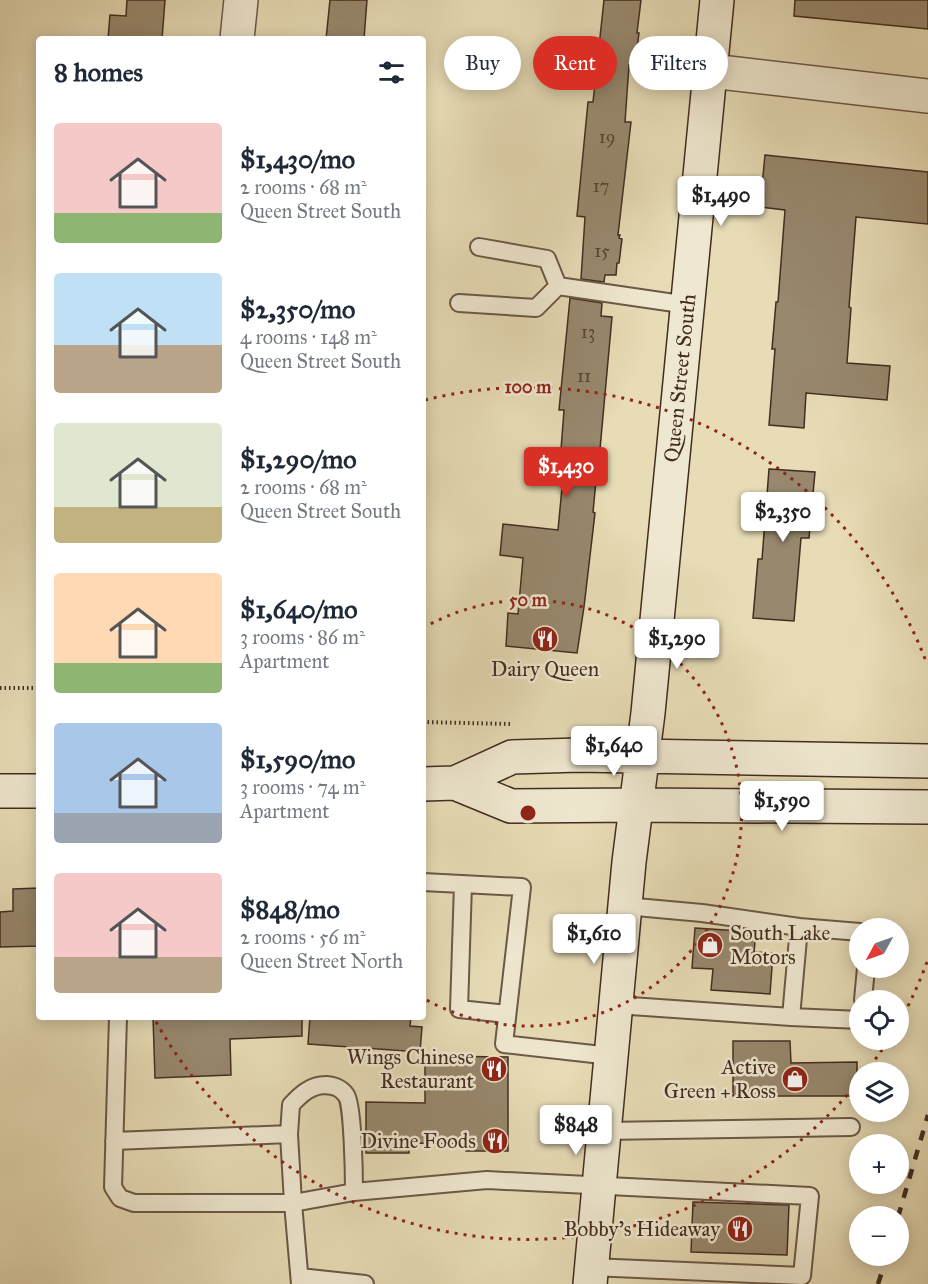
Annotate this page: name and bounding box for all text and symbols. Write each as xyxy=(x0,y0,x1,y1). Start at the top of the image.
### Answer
chip: Buy xyxy=(444,36,521,90)
chip: Rent xyxy=(533,36,617,90)
chip: Filters xyxy=(629,36,728,90)
text: 8 homes xyxy=(54,56,143,88)
icon: filters xyxy=(375,56,408,89)
house number: 19 xyxy=(599,126,615,148)
text: $1,430/mo xyxy=(240,143,355,175)
icon: home xyxy=(102,147,174,219)
text: 2 rooms · 68 m² xyxy=(240,175,367,199)
house number: 17 xyxy=(593,175,609,197)
pin: $1,490 xyxy=(672,176,770,227)
text: $1,490 xyxy=(692,183,750,207)
text: Queen Street South xyxy=(240,199,401,223)
house number: 15 xyxy=(594,240,610,262)
street label: Queen Street South xyxy=(658,292,702,464)
text: $2,350/mo xyxy=(240,293,355,325)
icon: home xyxy=(102,297,174,369)
house number: 13 xyxy=(581,321,595,343)
text: 4 rooms · 148 m² xyxy=(240,325,377,349)
text: Queen Street South xyxy=(240,349,401,373)
house number: 11 xyxy=(577,365,591,387)
text: 100 m xyxy=(505,376,552,398)
text: $1,290/mo xyxy=(240,443,357,475)
icon: home xyxy=(102,447,174,519)
pin: $1,430 xyxy=(517,447,615,498)
text: $1,430 xyxy=(538,454,594,478)
text: 2 rooms · 68 m² xyxy=(240,475,367,499)
pin: $2,350 xyxy=(734,492,832,543)
text: Queen Street South xyxy=(240,499,401,523)
text: $2,350 xyxy=(755,499,811,523)
text: 50 m xyxy=(509,589,548,611)
text: $1,640/mo xyxy=(240,593,358,625)
icon: home xyxy=(102,597,174,669)
pin: $1,290 xyxy=(628,619,726,670)
restaurant icon: Dairy Queen xyxy=(530,624,560,654)
text: 3 rooms · 86 m² xyxy=(240,625,365,649)
text: $1,290 xyxy=(648,626,706,650)
text: Apartment xyxy=(240,649,329,673)
place label: Dairy Queen xyxy=(491,656,599,682)
pin: $1,640 xyxy=(565,726,663,777)
text: $1,640 xyxy=(585,733,643,757)
text: $1,590/mo xyxy=(240,743,355,775)
icon: home xyxy=(102,747,174,819)
text: 3 rooms · 74 m² xyxy=(240,775,365,799)
pin: $1,590 xyxy=(733,781,831,832)
text: $1,590 xyxy=(754,788,810,812)
text: Apartment xyxy=(240,799,329,823)
centre of rings xyxy=(518,803,538,823)
text: $848/mo xyxy=(240,893,340,925)
icon: home xyxy=(102,897,174,969)
pin: $1,610 xyxy=(545,914,643,965)
north arrow xyxy=(849,918,909,978)
map controls xyxy=(849,918,909,1266)
place label: South Lake Motors xyxy=(730,920,831,970)
text: $1,610 xyxy=(567,921,621,945)
text: 2 rooms · 56 m² xyxy=(240,925,366,949)
shop icon: South Lake Motors xyxy=(695,930,725,960)
text: Queen Street North xyxy=(240,949,403,973)
button: locate xyxy=(849,990,909,1050)
place label: Wings Chinese Restaurant xyxy=(347,1044,475,1094)
restaurant icon: Wings Chinese Restaurant xyxy=(479,1054,509,1084)
place label: Active Green + Ross xyxy=(664,1054,776,1104)
button: layers xyxy=(849,1062,909,1122)
shop icon: Active Green + Ross xyxy=(780,1064,810,1094)
pin: $848 xyxy=(540,1105,612,1156)
text: $848 xyxy=(554,1112,598,1136)
restaurant icon: Divine Foods xyxy=(480,1126,510,1156)
place label: Divine Foods xyxy=(360,1128,476,1154)
button: + xyxy=(849,1134,909,1194)
button: − xyxy=(849,1206,909,1266)
restaurant icon: Bobby's Hideaway xyxy=(725,1214,755,1244)
place label: Bobby's Hideaway xyxy=(564,1216,721,1242)

